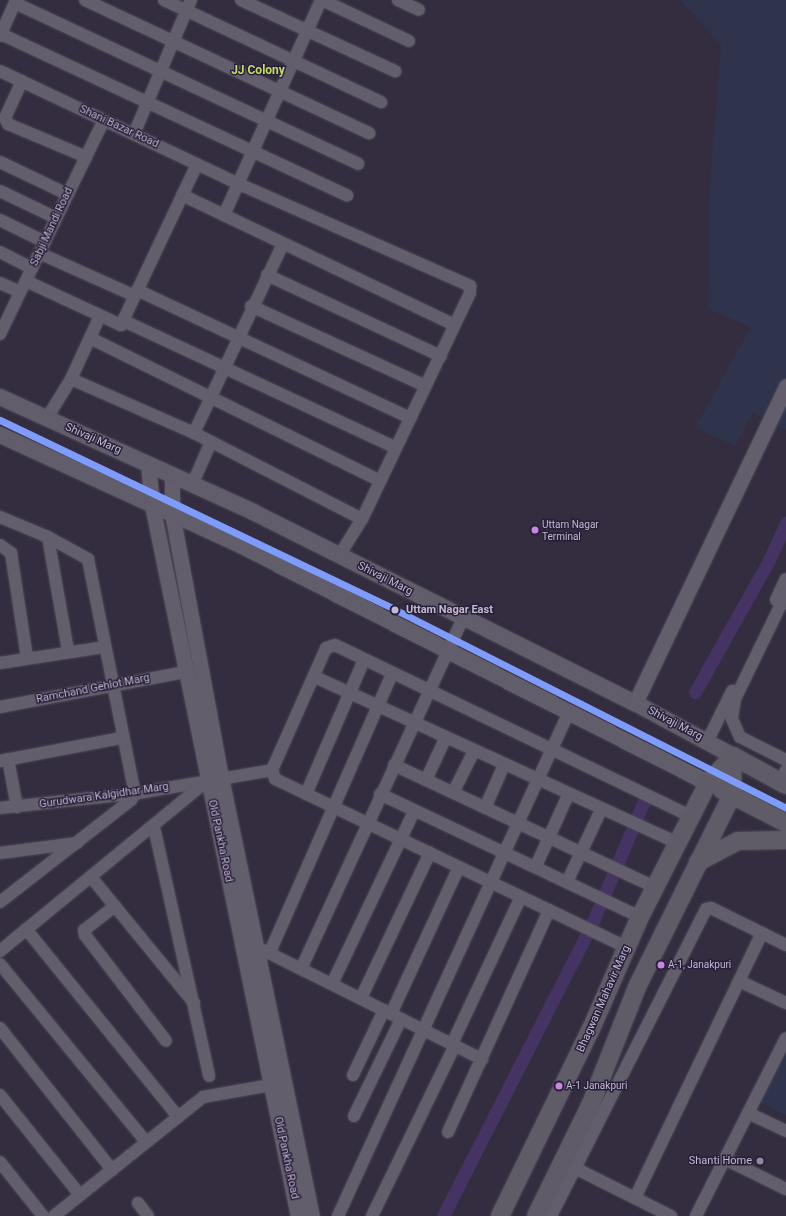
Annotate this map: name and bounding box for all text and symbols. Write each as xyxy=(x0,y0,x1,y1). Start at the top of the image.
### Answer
district label: JJ Colony xyxy=(231,64,285,78)
street label: Shani Bazar Road xyxy=(77,103,161,151)
street label: Sabji Mandi Road xyxy=(28,186,76,268)
street label: Shivaji Marg xyxy=(63,421,123,457)
place label: Uttam Nagar Terminal xyxy=(542,518,599,542)
marker: Uttam Nagar Terminal xyxy=(530,525,540,535)
street label: Shivaji Marg xyxy=(355,560,415,598)
marker: Uttam Nagar East xyxy=(388,603,402,617)
place label: Uttam Nagar East xyxy=(406,603,493,617)
street label: Ramchand Gehlot Marg xyxy=(35,672,151,706)
street label: Shivaji Marg xyxy=(645,704,705,744)
street label: Gurudwara Kalgidhar Marg xyxy=(38,780,170,812)
street label: Old Pankha Road xyxy=(205,799,235,883)
street label: Bhagwan Mahavir Marg xyxy=(574,944,634,1054)
place label: A-1, Janakpuri xyxy=(668,959,731,971)
marker: A-1, Janakpuri xyxy=(656,960,666,970)
place label: A-1 Janakpuri xyxy=(566,1080,627,1092)
marker: A-1 Janakpuri xyxy=(554,1081,564,1091)
street label: Old Pankha Road xyxy=(271,1116,301,1200)
place label: Shanti Home xyxy=(689,1154,752,1168)
marker: Shanti Home xyxy=(755,1156,765,1166)

